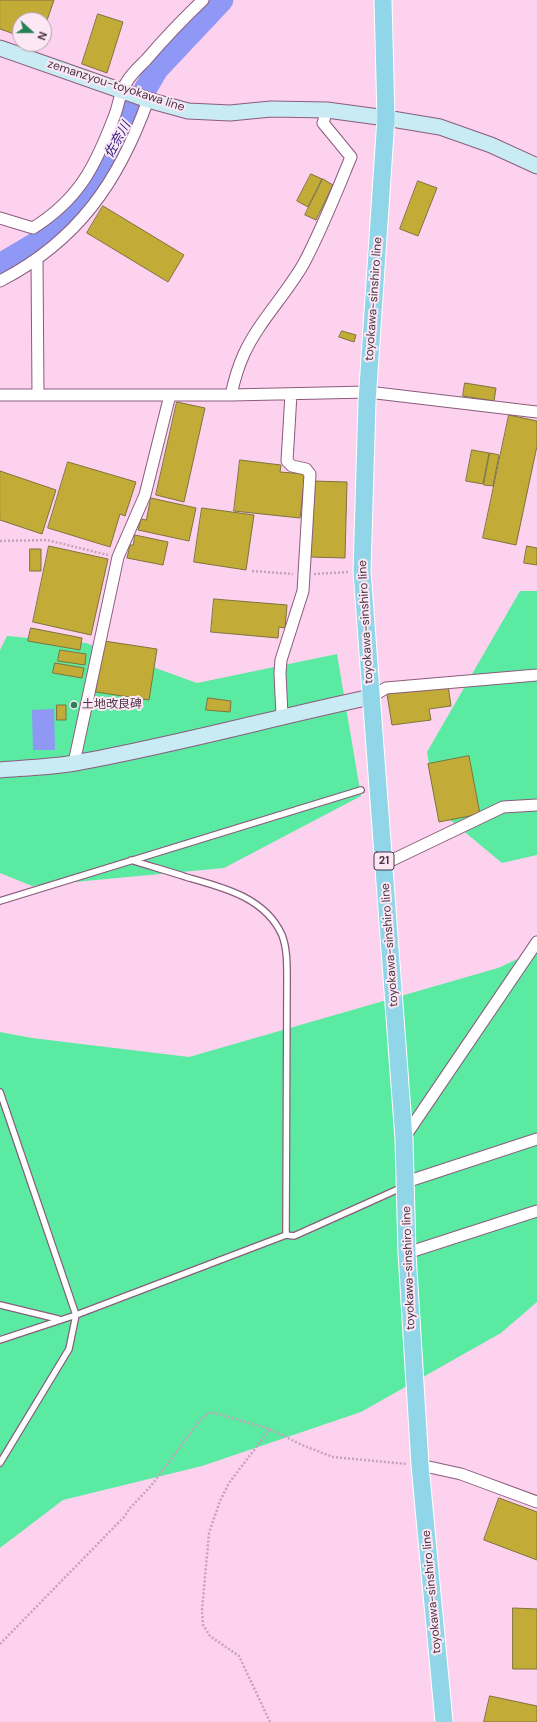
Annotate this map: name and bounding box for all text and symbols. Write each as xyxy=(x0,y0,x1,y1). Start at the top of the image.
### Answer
north arrow xyxy=(12,12,52,52)
text: N xyxy=(34,30,50,42)
street label: zemanzyou-toyokawa line xyxy=(46,57,186,115)
water label: 佐奈川 xyxy=(102,119,134,161)
street label: toyokawa-sinshiro line xyxy=(362,237,386,361)
street label: toyokawa-sinshiro line xyxy=(356,560,376,684)
place label: 土地改良碑 xyxy=(82,698,142,712)
marker: 土地改良碑 xyxy=(69,700,79,710)
road number: 21 xyxy=(374,852,394,870)
street label: toyokawa-sinshiro line xyxy=(378,883,402,1007)
street label: toyokawa-sinshiro line xyxy=(400,1206,418,1330)
street label: toyokawa-sinshiro line xyxy=(419,1530,445,1654)

